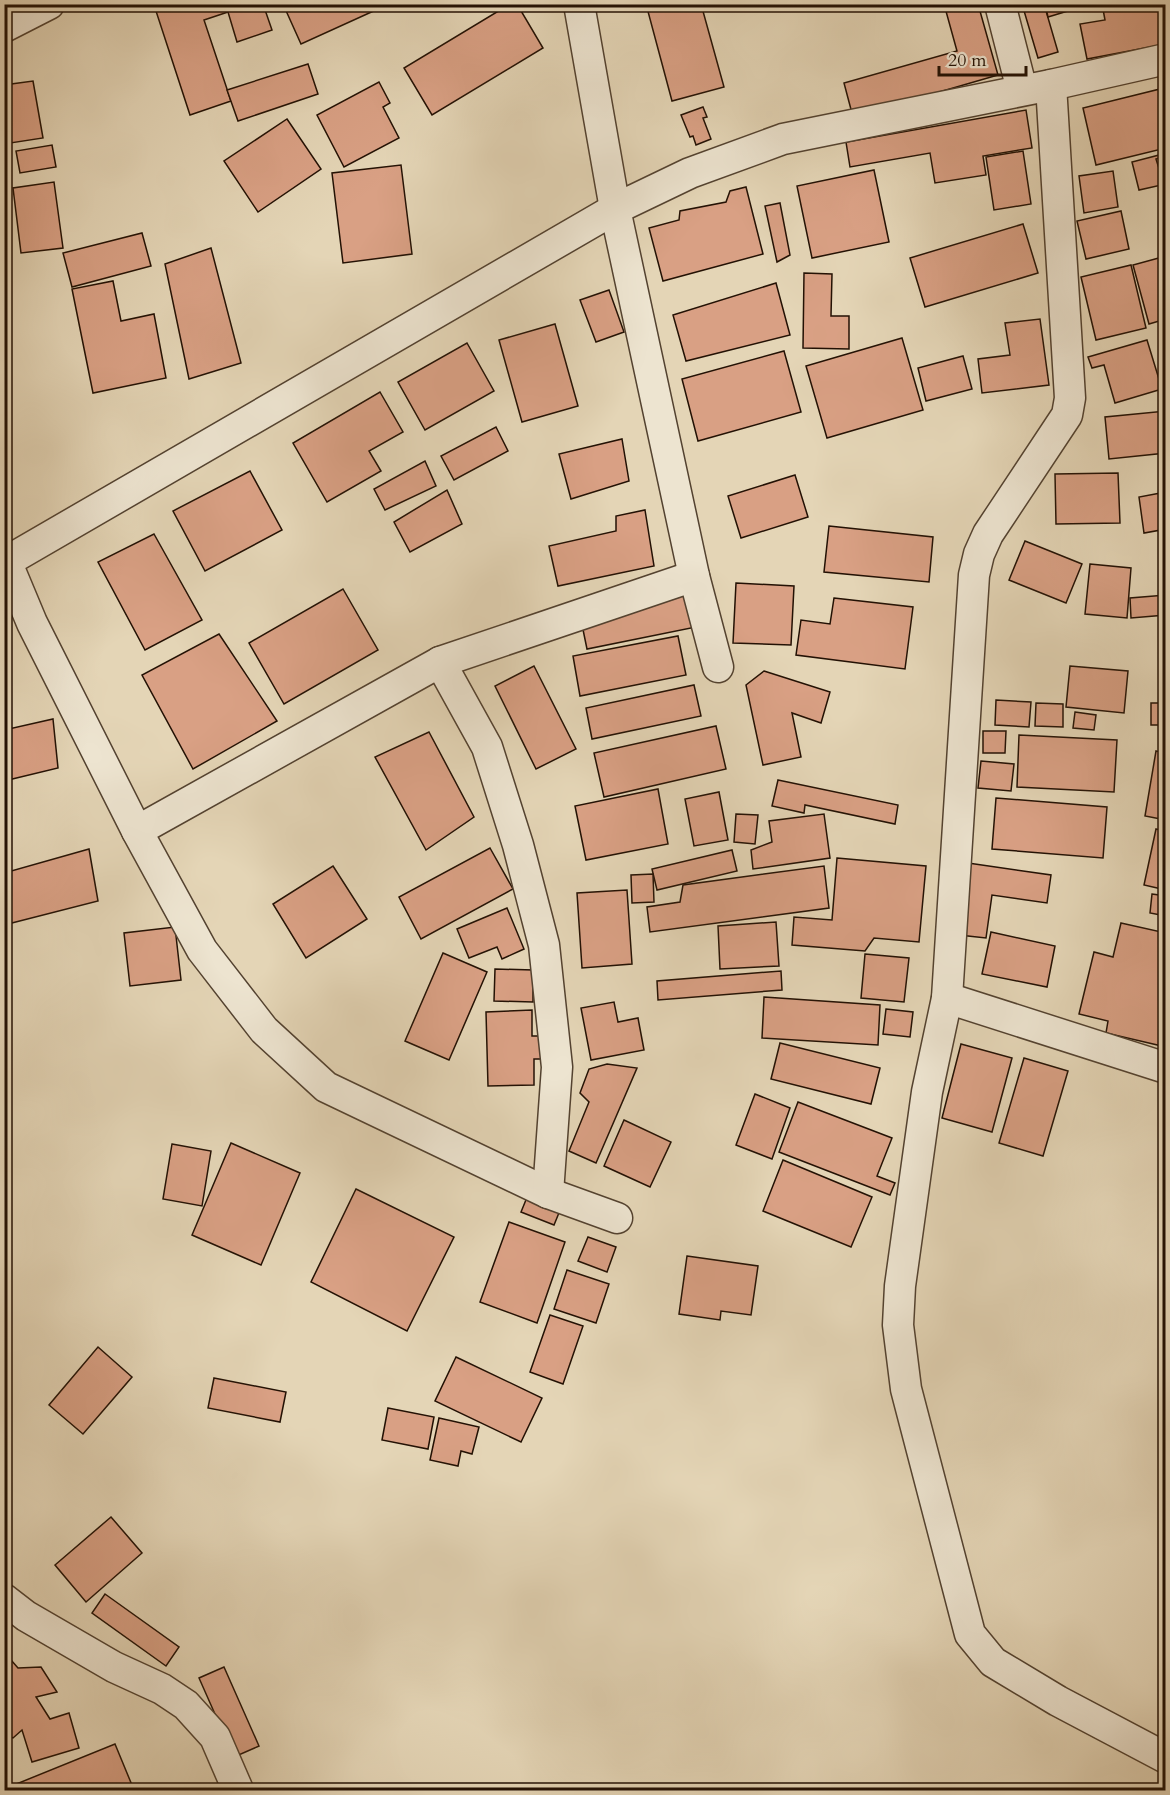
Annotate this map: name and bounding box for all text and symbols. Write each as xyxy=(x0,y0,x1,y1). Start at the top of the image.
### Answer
scale bar xyxy=(939,39,1026,77)
text: 20 m xyxy=(948,48,987,73)

